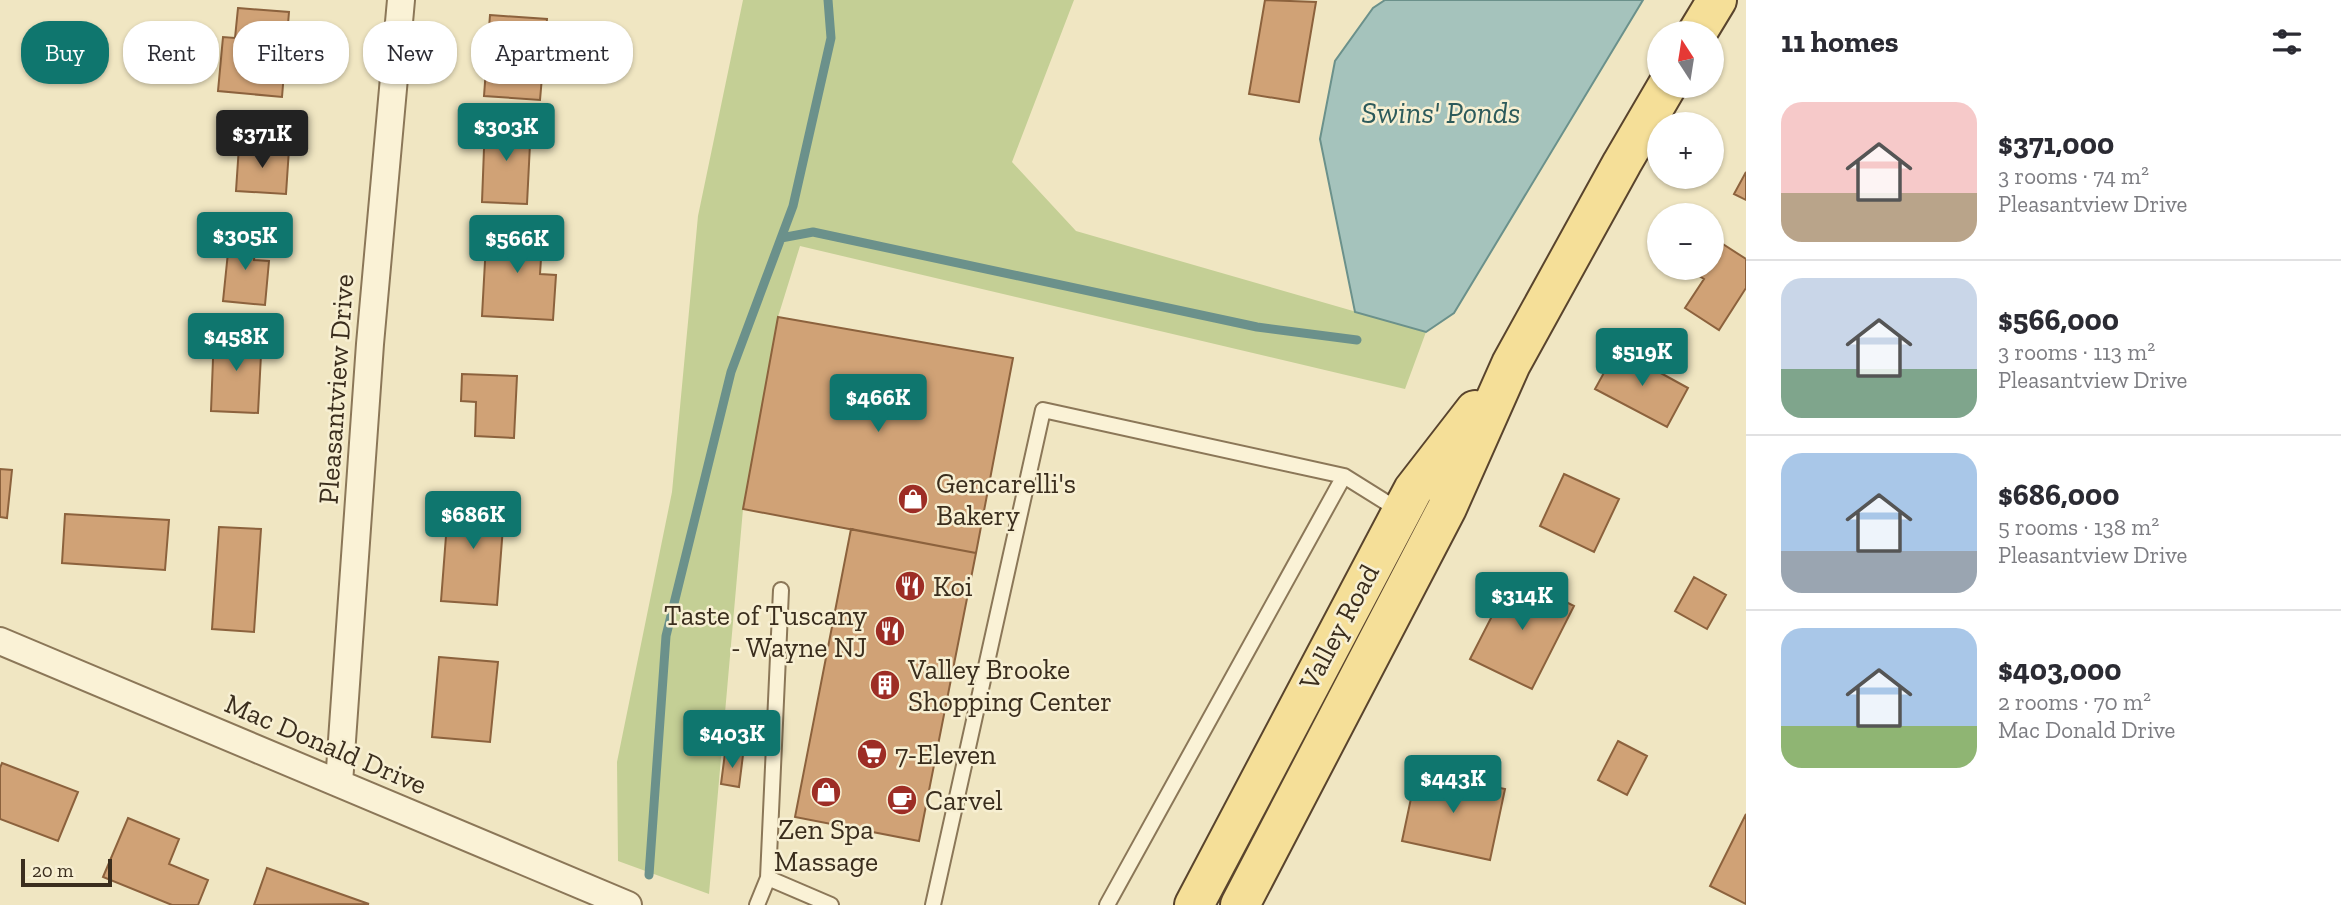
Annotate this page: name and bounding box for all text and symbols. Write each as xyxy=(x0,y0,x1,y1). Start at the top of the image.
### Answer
chip: Buy xyxy=(21,21,109,84)
chip: Rent xyxy=(123,21,219,84)
chip: Filters xyxy=(233,21,349,84)
chip: New xyxy=(363,21,457,84)
chip: Apartment xyxy=(471,21,633,84)
north arrow xyxy=(1647,21,1724,98)
map controls xyxy=(1647,21,1724,280)
icon: filters xyxy=(2268,23,2306,61)
text: 11 homes xyxy=(1781,24,1899,60)
water label: Swins' Ponds xyxy=(1361,95,1521,131)
pin: $303K xyxy=(457,104,555,163)
pin: $371K xyxy=(213,110,311,170)
text: $303K xyxy=(474,112,538,140)
button: + xyxy=(1647,112,1724,189)
text: $371K xyxy=(232,119,292,147)
text: $371,000 xyxy=(1998,126,2114,162)
icon: home xyxy=(1837,130,1921,214)
text: 3 rooms · 74 m² xyxy=(1998,162,2149,190)
text: Pleasantview Drive xyxy=(1998,190,2187,218)
button: − xyxy=(1647,203,1724,280)
pin: $305K xyxy=(196,212,294,272)
pin: $566K xyxy=(468,216,566,275)
text: $305K xyxy=(213,221,277,249)
text: $566K xyxy=(485,224,549,252)
street label: Pleasantview Drive xyxy=(312,273,360,505)
text: $566,000 xyxy=(1998,302,2119,338)
icon: home xyxy=(1837,306,1921,390)
pin: $458K xyxy=(187,314,285,373)
text: $458K xyxy=(204,322,268,350)
pin: $519K xyxy=(1593,328,1691,388)
text: $519K xyxy=(1612,337,1672,365)
text: 3 rooms · 113 m² xyxy=(1998,338,2155,366)
text: Pleasantview Drive xyxy=(1998,366,2187,394)
pin: $466K xyxy=(829,374,927,434)
text: $466K xyxy=(846,383,910,411)
place label: Gencarelli's Bakery xyxy=(936,467,1076,532)
text: $686,000 xyxy=(1998,477,2120,513)
icon: home xyxy=(1837,481,1921,565)
shop icon: Gencarelli's Bakery xyxy=(896,482,930,516)
pin: $686K xyxy=(424,491,522,551)
text: $686K xyxy=(441,500,505,528)
text: 5 rooms · 138 m² xyxy=(1998,513,2159,541)
text: Pleasantview Drive xyxy=(1998,541,2187,569)
street label: Valley Road xyxy=(1292,558,1386,696)
restaurant icon: Koi xyxy=(893,569,927,603)
place label: Koi xyxy=(933,570,973,603)
pin: $314K xyxy=(1473,572,1571,632)
text: $314K xyxy=(1491,581,1553,609)
place label: Taste of Tuscany - Wayne NJ xyxy=(664,599,868,664)
restaurant icon: Taste of Tuscany - Wayne NJ xyxy=(873,614,907,648)
text: $403,000 xyxy=(1998,652,2122,688)
place label: Valley Brooke Shopping Center xyxy=(907,653,1112,718)
icon: home xyxy=(1837,656,1921,740)
building icon: Valley Brooke Shopping Center xyxy=(868,668,902,702)
street label: Mac Donald Drive xyxy=(220,687,432,801)
text: 2 rooms · 70 m² xyxy=(1998,688,2151,716)
pin: $403K xyxy=(683,710,781,770)
text: Mac Donald Drive xyxy=(1998,716,2175,744)
text: $403K xyxy=(699,719,765,747)
supermarket icon: 7-Eleven xyxy=(855,737,889,771)
place label: 7-Eleven xyxy=(895,738,996,771)
pin: $443K xyxy=(1404,756,1502,815)
text: $443K xyxy=(1420,764,1486,792)
shop icon: Zen Spa Massage xyxy=(809,775,843,809)
cafe icon: Carvel xyxy=(885,783,919,817)
place label: Carvel xyxy=(925,784,1003,817)
place label: Zen Spa Massage xyxy=(774,813,878,878)
scale bar xyxy=(21,856,112,888)
text: 20 m xyxy=(32,859,73,882)

